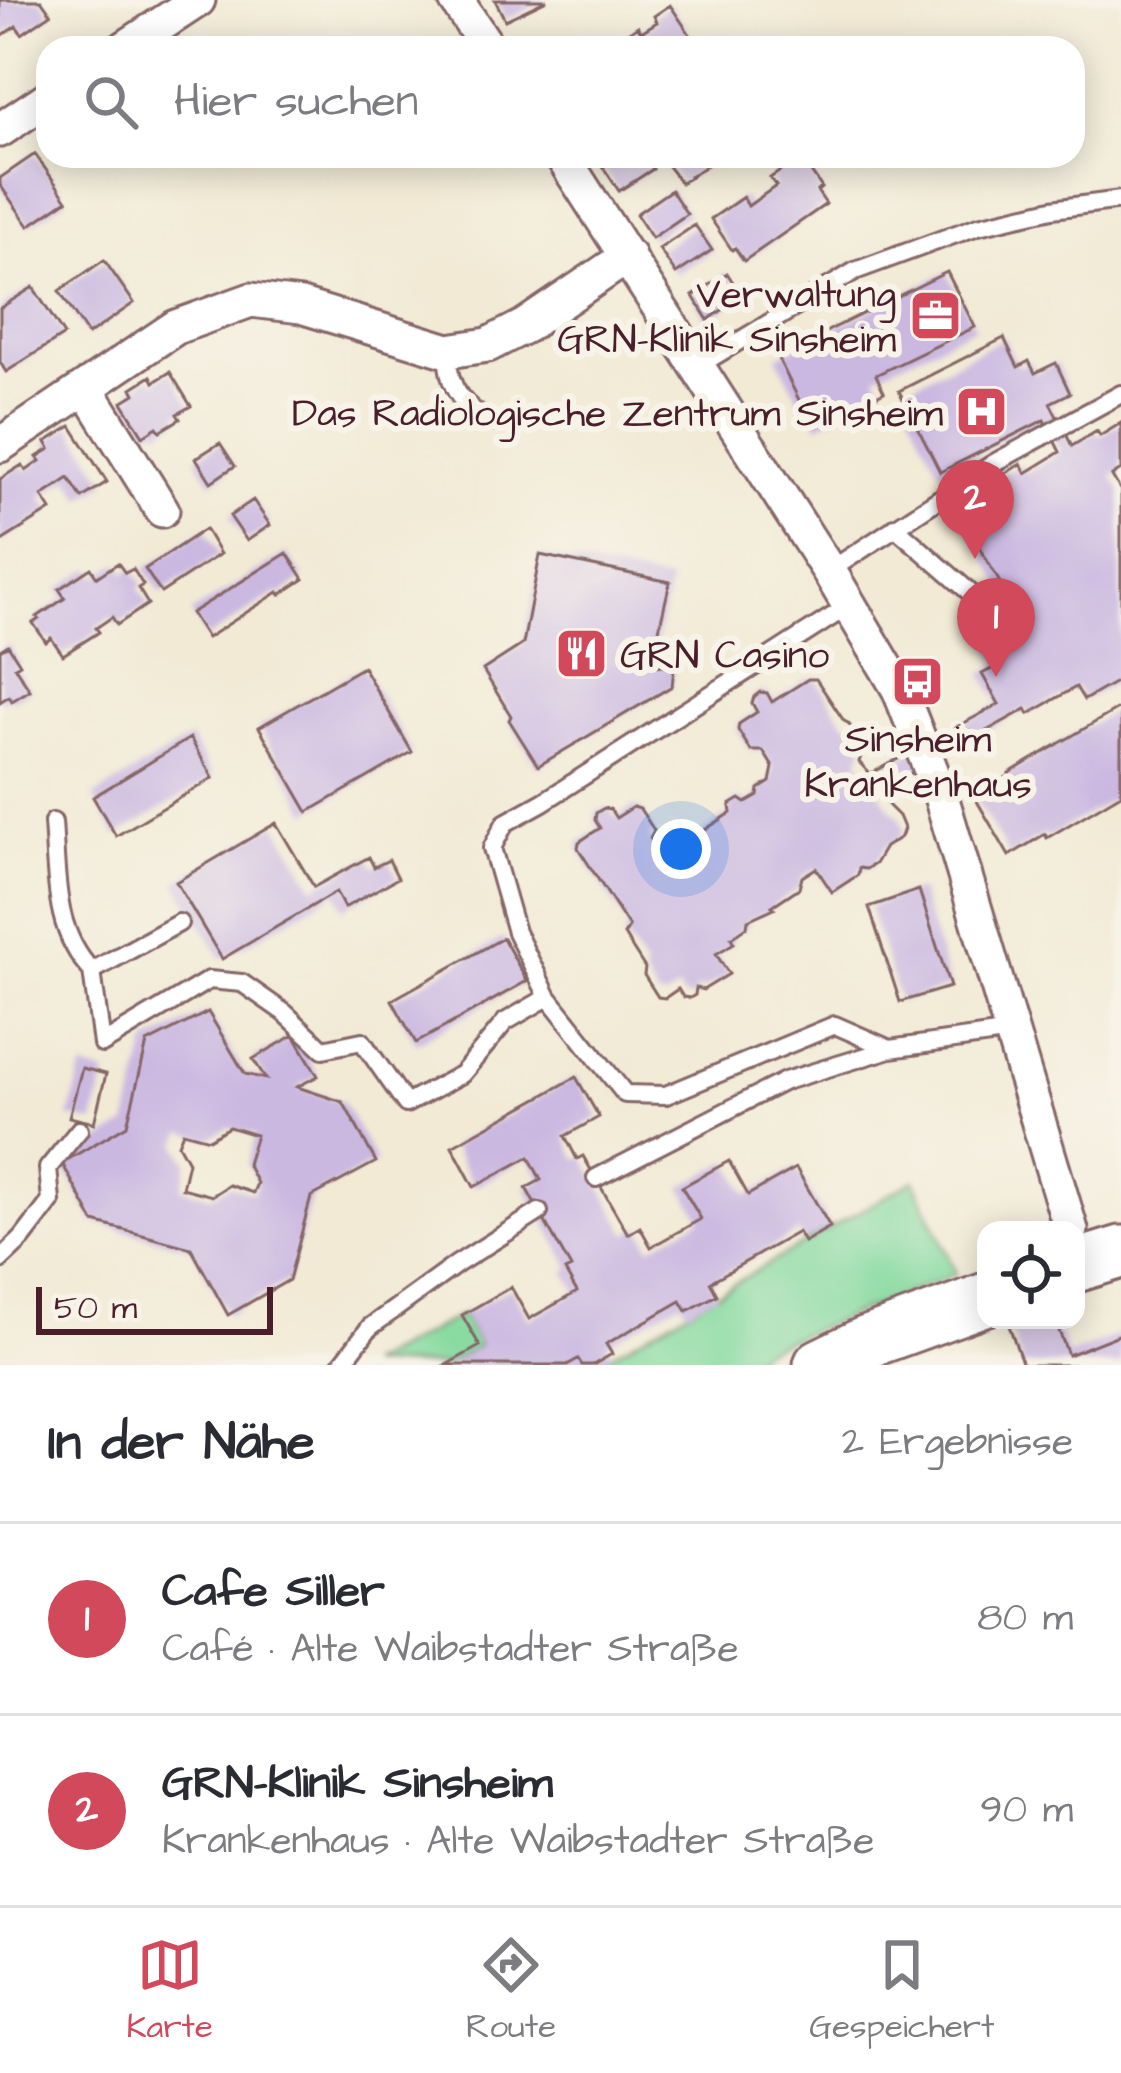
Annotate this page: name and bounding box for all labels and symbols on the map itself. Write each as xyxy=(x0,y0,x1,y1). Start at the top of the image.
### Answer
place label: Verwaltung GRN-Klinik Sinsheim xyxy=(557,269,897,368)
office icon: Verwaltung GRN-Klinik Sinsheim xyxy=(907,287,963,343)
hospital icon: Das Radiologische Zentrum Sinsheim xyxy=(954,384,1010,440)
place label: Das Radiologische Zentrum Sinsheim xyxy=(292,388,944,442)
pin: 2 xyxy=(936,460,1014,559)
pin: 1 xyxy=(957,578,1035,677)
restaurant icon: GRN Casino xyxy=(553,626,609,682)
place label: GRN Casino xyxy=(620,630,829,684)
bus stop icon: Sinsheim Krankenhaus xyxy=(890,653,946,709)
place label: Sinsheim Krankenhaus xyxy=(804,714,1032,813)
your location xyxy=(651,819,711,879)
scale bar xyxy=(36,1281,273,1334)

